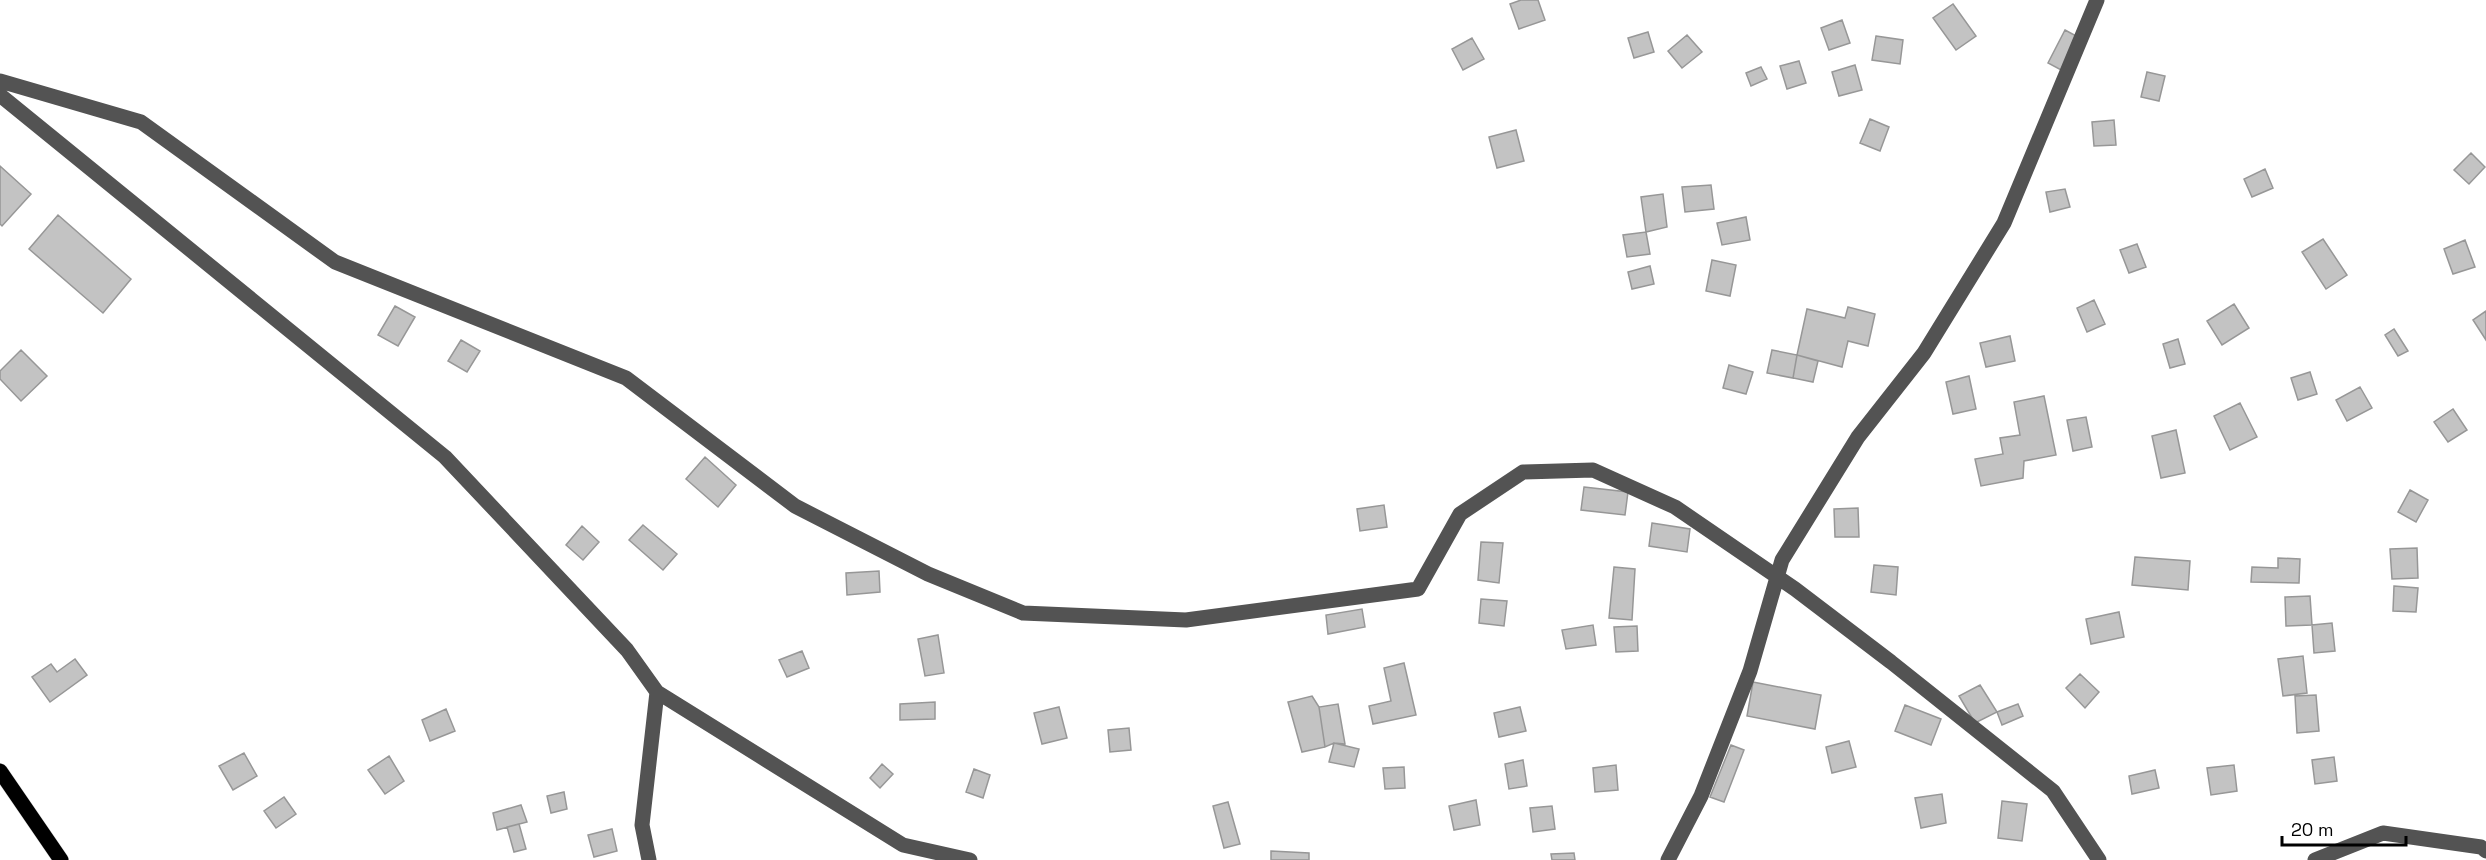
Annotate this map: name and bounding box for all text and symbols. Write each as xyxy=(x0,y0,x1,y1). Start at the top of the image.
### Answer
scale bar xyxy=(2282,809,2406,847)
text: 20 m xyxy=(2291,818,2334,841)

